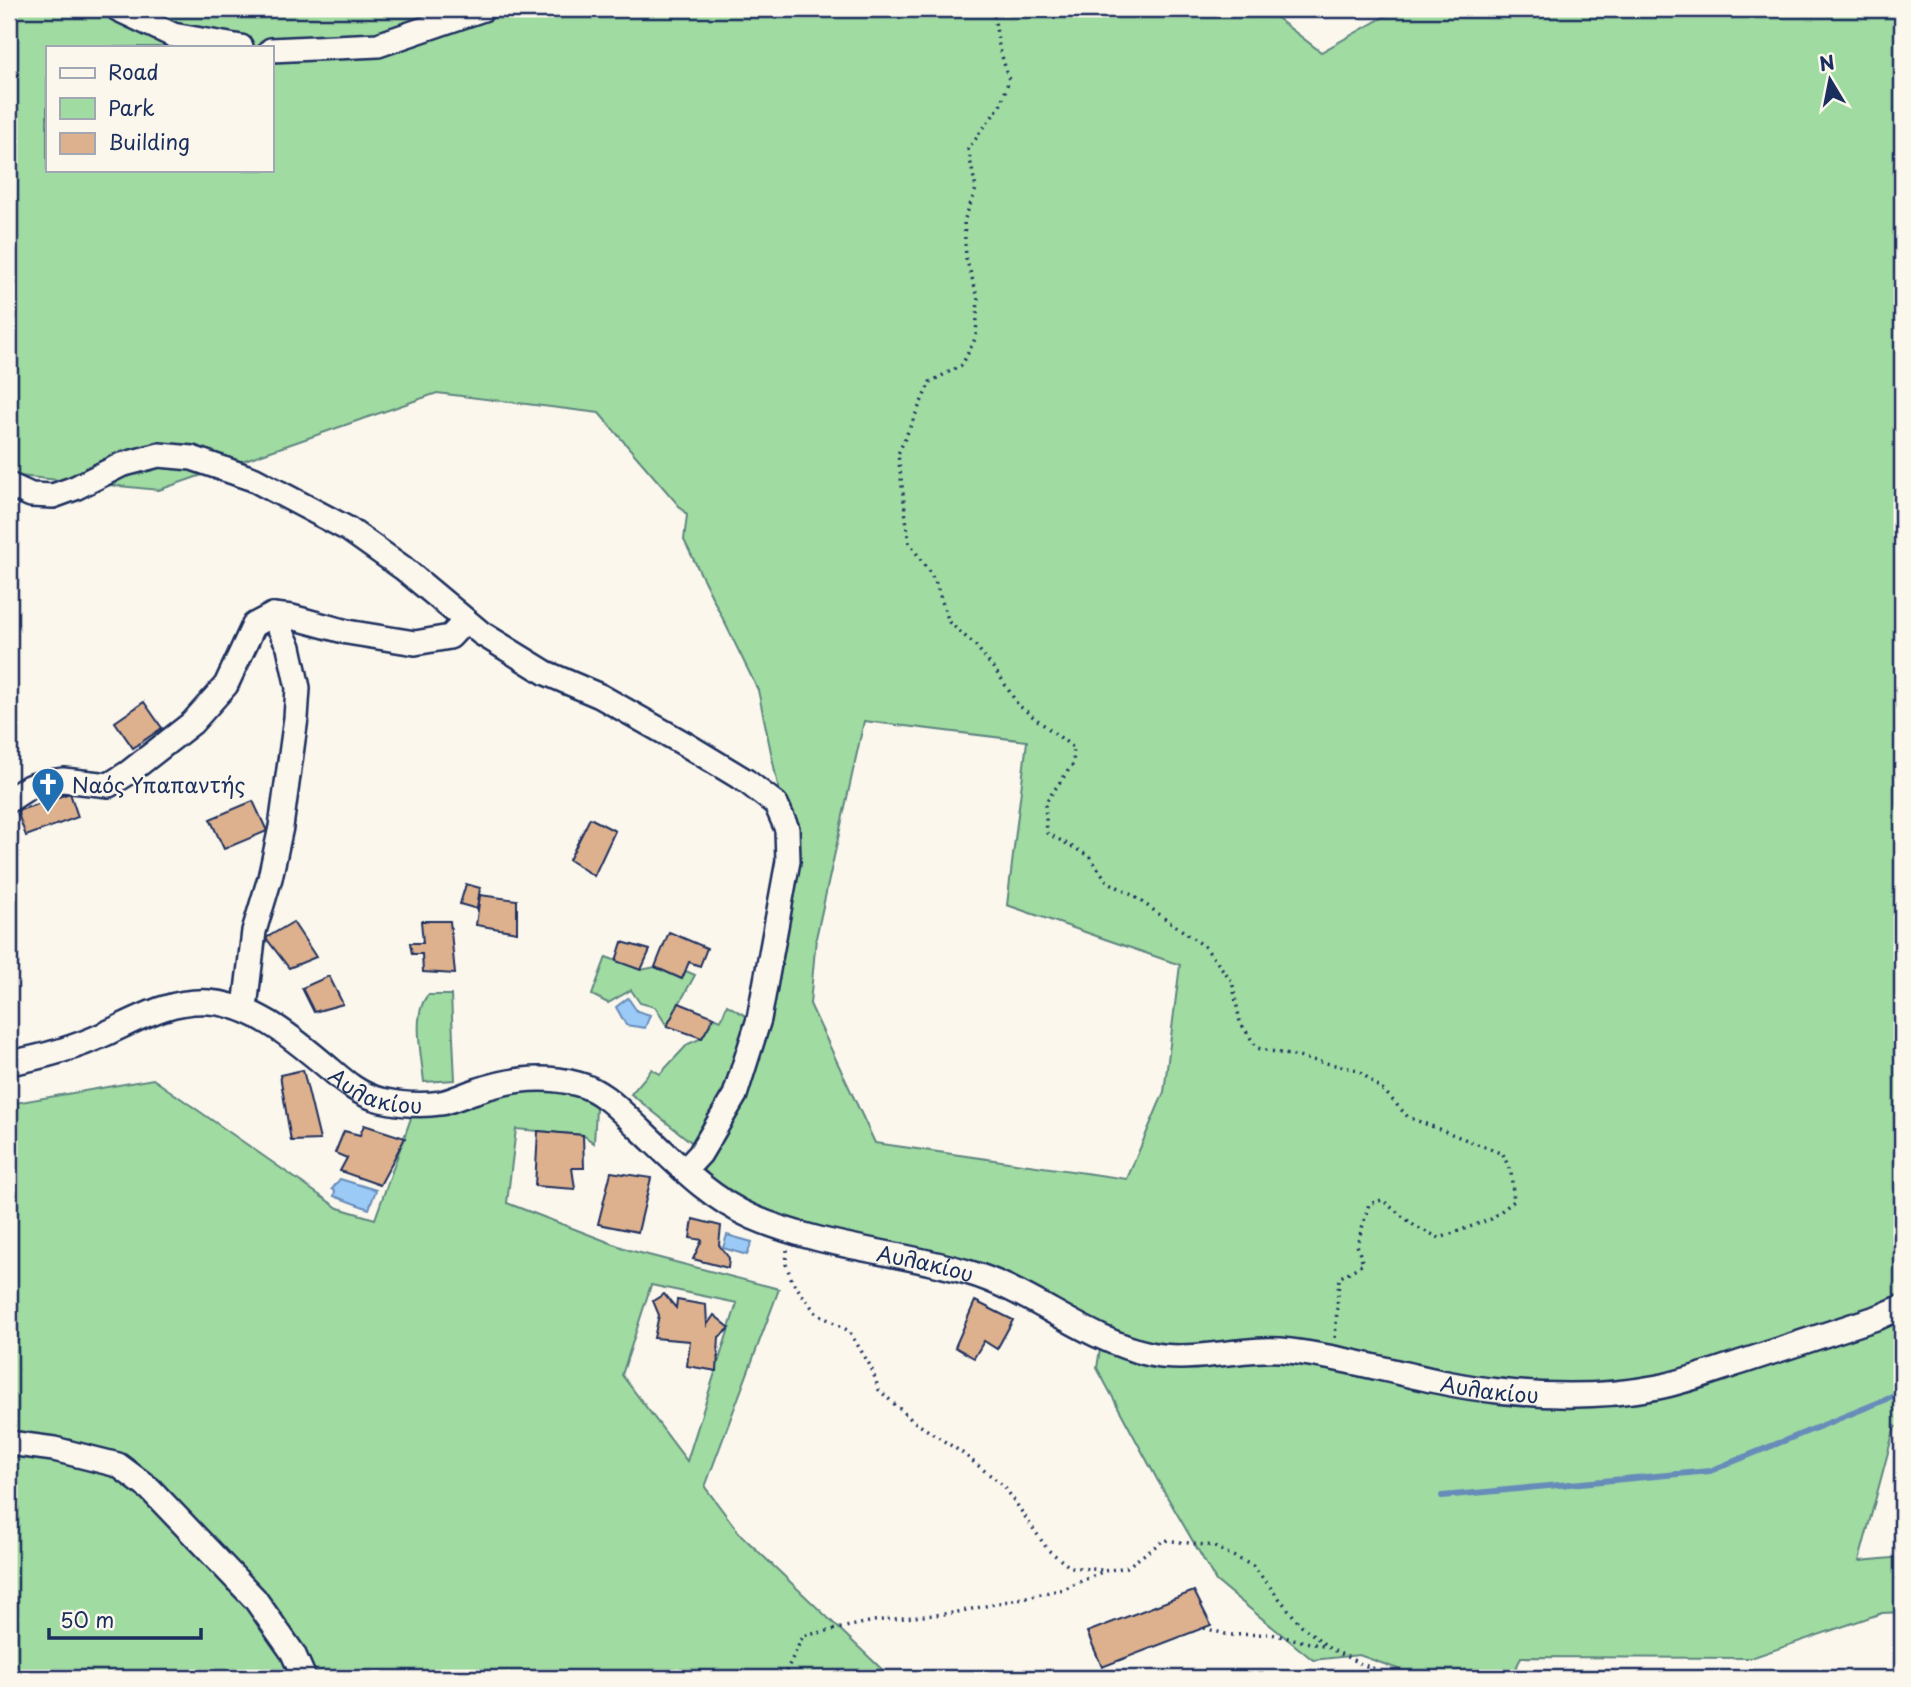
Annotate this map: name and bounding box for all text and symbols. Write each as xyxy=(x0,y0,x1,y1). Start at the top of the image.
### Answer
legend xyxy=(46,46,273,172)
north arrow xyxy=(1796,46,1866,116)
text: N xyxy=(1817,47,1837,77)
text: Road xyxy=(108,55,159,87)
text: Park xyxy=(108,91,155,123)
text: Building xyxy=(108,125,190,157)
church icon: Ναός Υπαπαντής xyxy=(29,765,67,814)
place label: Ναός Υπαπαντής xyxy=(72,768,246,800)
street label: Αυλακίου xyxy=(322,1059,423,1121)
street label: Αυλακίου xyxy=(874,1236,978,1289)
street label: Αυλακίου xyxy=(1438,1366,1540,1410)
scale bar xyxy=(49,1596,201,1640)
text: 50 m xyxy=(60,1603,114,1635)

